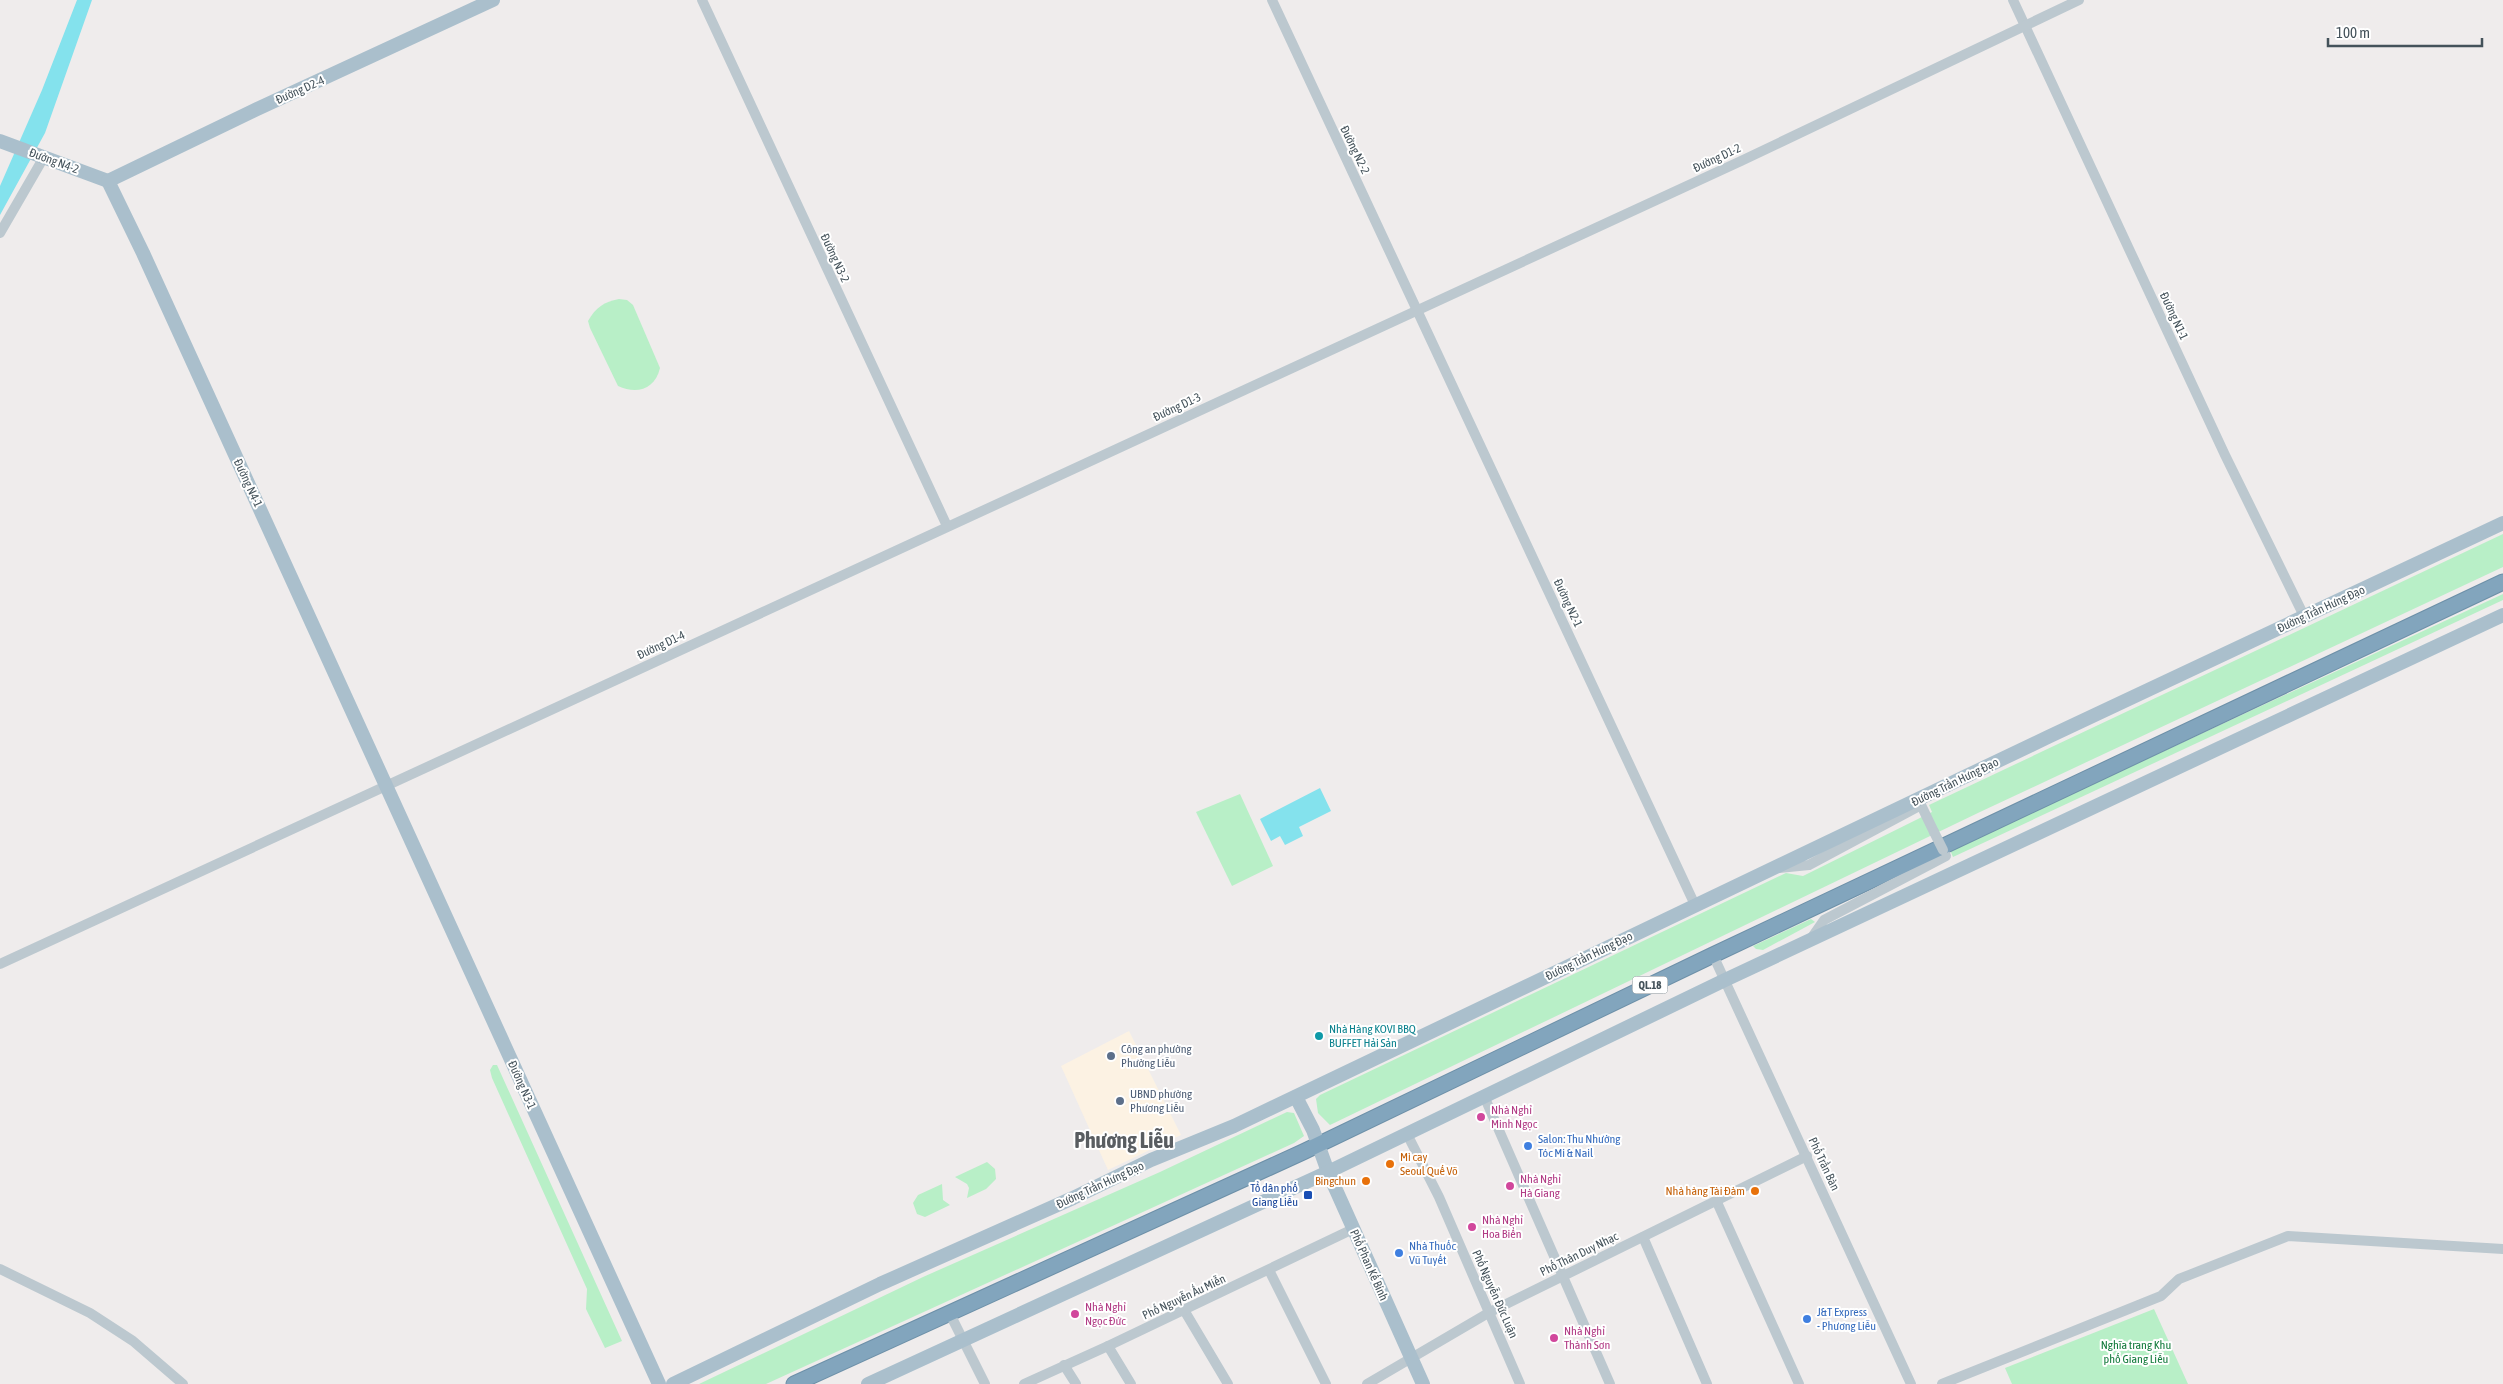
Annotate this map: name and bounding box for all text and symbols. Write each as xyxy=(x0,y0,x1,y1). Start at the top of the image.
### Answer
scale bar xyxy=(2328,15,2482,47)
text: 100 m xyxy=(2336,24,2370,41)
street label: Đường D2-4 xyxy=(274,73,327,107)
street label: Đường N2-2 xyxy=(1337,123,1373,177)
street label: Đường D1-2 xyxy=(1691,141,1743,175)
street label: Đường N4-2 xyxy=(27,146,81,176)
street label: Đường N3-2 xyxy=(818,231,852,285)
street label: Đường N1-1 xyxy=(2157,290,2191,342)
street label: Đường D1-3 xyxy=(1151,390,1203,424)
street label: Đường N4-1 xyxy=(231,457,265,510)
street label: Đường N2-1 xyxy=(1551,577,1585,630)
street label: Đường Trần Hưng Đạo xyxy=(2275,582,2367,635)
street label: Đường D1-4 xyxy=(635,628,687,662)
street label: Đường Trần Hưng Đạo xyxy=(1909,755,2001,809)
street label: Đường Trần Hưng Đạo xyxy=(1543,929,1635,983)
road number: QL.18 xyxy=(1632,976,1668,994)
place label: Nhà Hàng KOVI BBQ BUFFET Hải Sản xyxy=(1329,1022,1417,1050)
marker: Nhà Hàng KOVI BBQ BUFFET Hải Sản xyxy=(1313,1030,1325,1042)
place label: Công an phường Phường Liễu xyxy=(1121,1042,1192,1070)
marker: Công an phường Phường Liễu xyxy=(1105,1050,1117,1062)
street label: Đường N3-1 xyxy=(505,1059,539,1112)
place label: UBND phường Phương Liễu xyxy=(1130,1087,1193,1115)
marker: UBND phường Phương Liễu xyxy=(1114,1095,1126,1107)
place label: Nhà Nghỉ Minh Ngọc xyxy=(1491,1103,1538,1131)
marker: Nhà Nghỉ Minh Ngọc xyxy=(1475,1111,1487,1123)
district label: Phương Liễu xyxy=(1074,1127,1174,1153)
place label: Salon: Thu Nhường Tóc Mi & Nail xyxy=(1538,1132,1621,1160)
street label: Phố Trần Bàn xyxy=(1806,1135,1842,1193)
marker: Salon: Thu Nhường Tóc Mi & Nail xyxy=(1522,1140,1534,1152)
place label: Mì cay Seoul Quế Võ xyxy=(1400,1150,1458,1178)
street label: Đường Trần Hưng Đạo xyxy=(1054,1158,1146,1211)
marker: Mì cay Seoul Quế Võ xyxy=(1384,1158,1396,1170)
place label: Nhà Nghỉ Hà Giang xyxy=(1520,1172,1561,1200)
place label: Bingchun xyxy=(1315,1174,1356,1188)
marker: Bingchun xyxy=(1360,1175,1372,1187)
marker: Nhà Nghỉ Hà Giang xyxy=(1504,1180,1516,1192)
place label: Tổ dân phố Giang Liễu xyxy=(1250,1181,1298,1209)
place label: Nhà hàng Tài Đàm xyxy=(1665,1184,1745,1198)
marker: Nhà hàng Tài Đàm xyxy=(1749,1185,1761,1197)
marker: Tổ dân phố Giang Liễu xyxy=(1302,1189,1314,1201)
place label: Nhà Nghỉ Hoa Biển xyxy=(1482,1213,1523,1241)
marker: Nhà Nghỉ Hoa Biển xyxy=(1466,1221,1478,1233)
street label: Phố Phan Kế Bính xyxy=(1347,1227,1391,1303)
street label: Phố Thân Duy Nhạc xyxy=(1538,1229,1621,1279)
place label: Nhà Thuốc Vũ Tuyết xyxy=(1409,1239,1456,1267)
marker: Nhà Thuốc Vũ Tuyết xyxy=(1393,1247,1405,1259)
street label: Phố Nguyễn Đức Luận xyxy=(1469,1248,1521,1340)
street label: Phố Nguyễn Ấu Miễn xyxy=(1140,1272,1228,1322)
place label: Nhà Nghỉ Ngọc Đức xyxy=(1085,1300,1126,1328)
place label: J&T Express - Phương Liễu xyxy=(1817,1305,1876,1333)
marker: Nhà Nghỉ Ngọc Đức xyxy=(1069,1308,1081,1320)
marker: J&T Express - Phương Liễu xyxy=(1801,1313,1813,1325)
place label: Nhà Nghỉ Thành Sơn xyxy=(1564,1324,1610,1352)
marker: Nhà Nghỉ Thành Sơn xyxy=(1548,1332,1560,1344)
park label: Nghĩa trang Khu phố Giang Liễu xyxy=(2101,1338,2171,1366)

